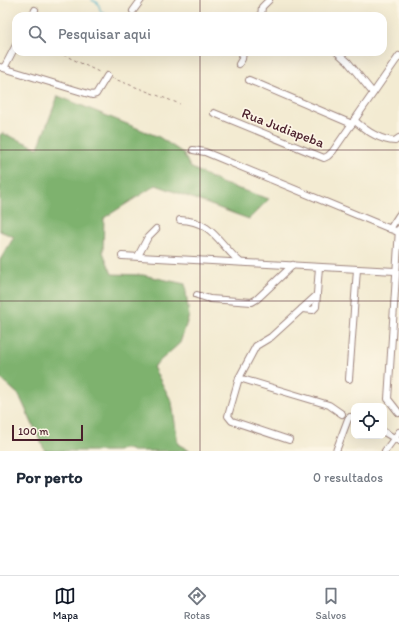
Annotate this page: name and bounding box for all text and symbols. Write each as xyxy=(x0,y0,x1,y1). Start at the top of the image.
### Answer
search box xyxy=(12,12,387,56)
icon: search xyxy=(26,23,48,45)
text: Pesquisar aqui xyxy=(58,25,151,43)
street label: Rua Judiapeba xyxy=(239,104,327,152)
map controls xyxy=(351,403,387,439)
button: locate xyxy=(351,403,387,439)
scale bar xyxy=(12,423,83,442)
text: 100 m xyxy=(18,425,48,438)
text: Por perto xyxy=(16,467,83,487)
text: 0 resultados xyxy=(313,470,383,485)
tab: Mapa xyxy=(53,585,78,622)
tab: Rotas xyxy=(184,585,210,622)
tab: Salvos xyxy=(316,585,346,622)

